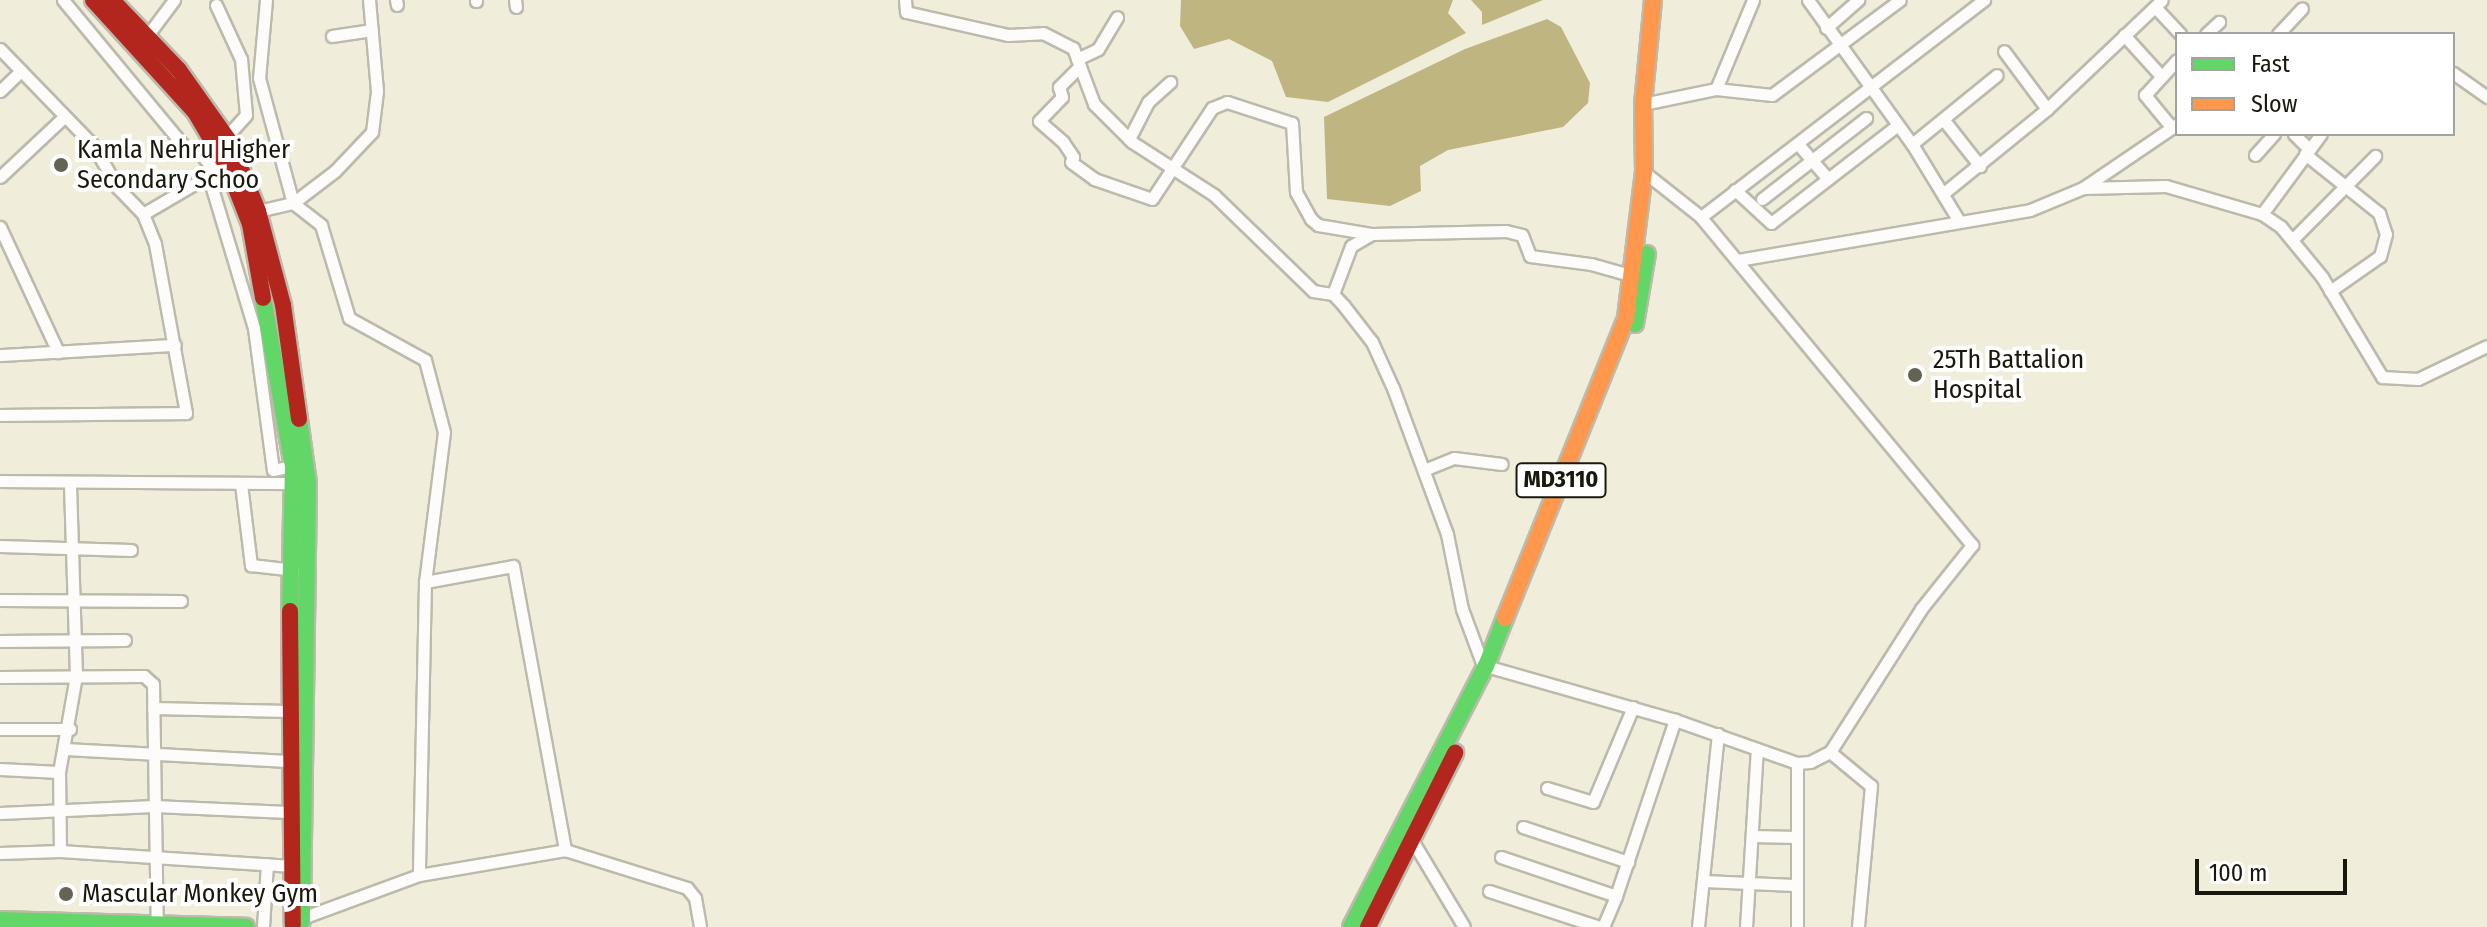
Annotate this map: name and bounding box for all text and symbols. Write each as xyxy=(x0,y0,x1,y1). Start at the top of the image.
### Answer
legend xyxy=(2175,32,2455,136)
text: Fast xyxy=(2251,50,2290,78)
text: Slow xyxy=(2251,90,2297,118)
place label: Kamla Nehru Higher Secondary Schoo xyxy=(77,134,290,196)
marker: Kamla Nehru Higher Secondary Schoo xyxy=(52,156,70,174)
place label: 25Th Battalion Hospital xyxy=(1933,344,2084,406)
marker: 25Th Battalion Hospital xyxy=(1904,364,1926,386)
road number: MD3110 xyxy=(1515,460,1607,500)
scale bar xyxy=(2199,843,2351,893)
text: 100 m xyxy=(2209,859,2267,887)
place label: Mascular Monkey Gym xyxy=(82,878,318,910)
marker: Mascular Monkey Gym xyxy=(57,885,75,903)

